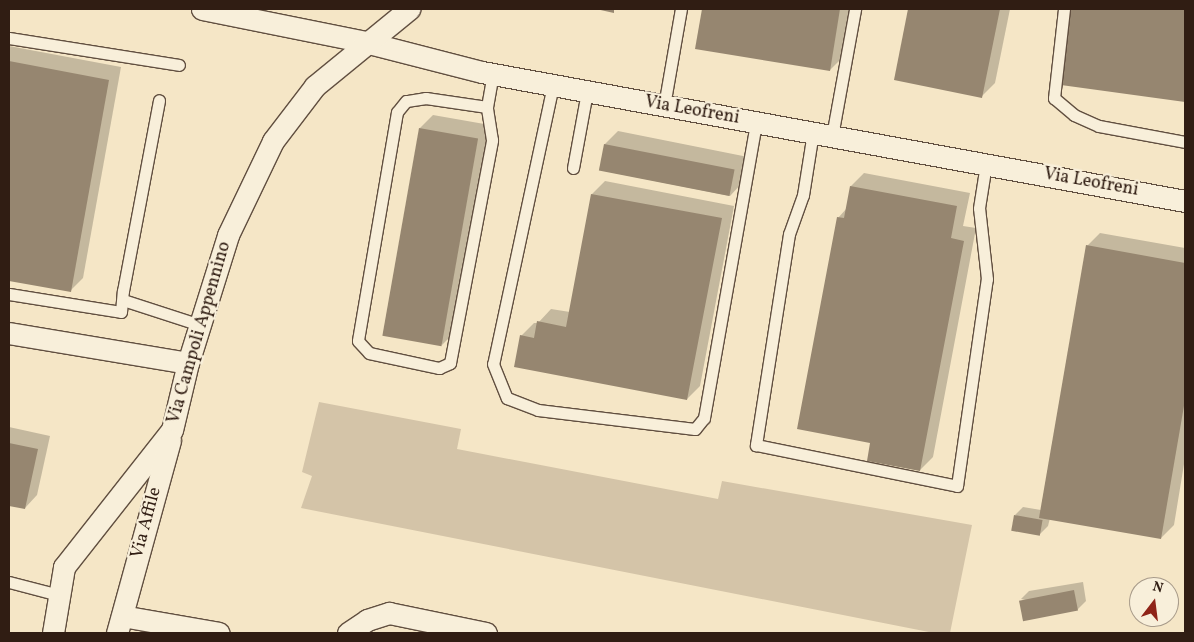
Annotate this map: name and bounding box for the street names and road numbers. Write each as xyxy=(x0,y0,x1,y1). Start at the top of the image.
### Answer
street label: Via Leofreni xyxy=(643,92,741,130)
street label: Via Leofreni xyxy=(1042,164,1140,202)
street label: Via Campoli Appennino xyxy=(164,239,236,427)
street label: Via Affile xyxy=(127,485,167,561)

